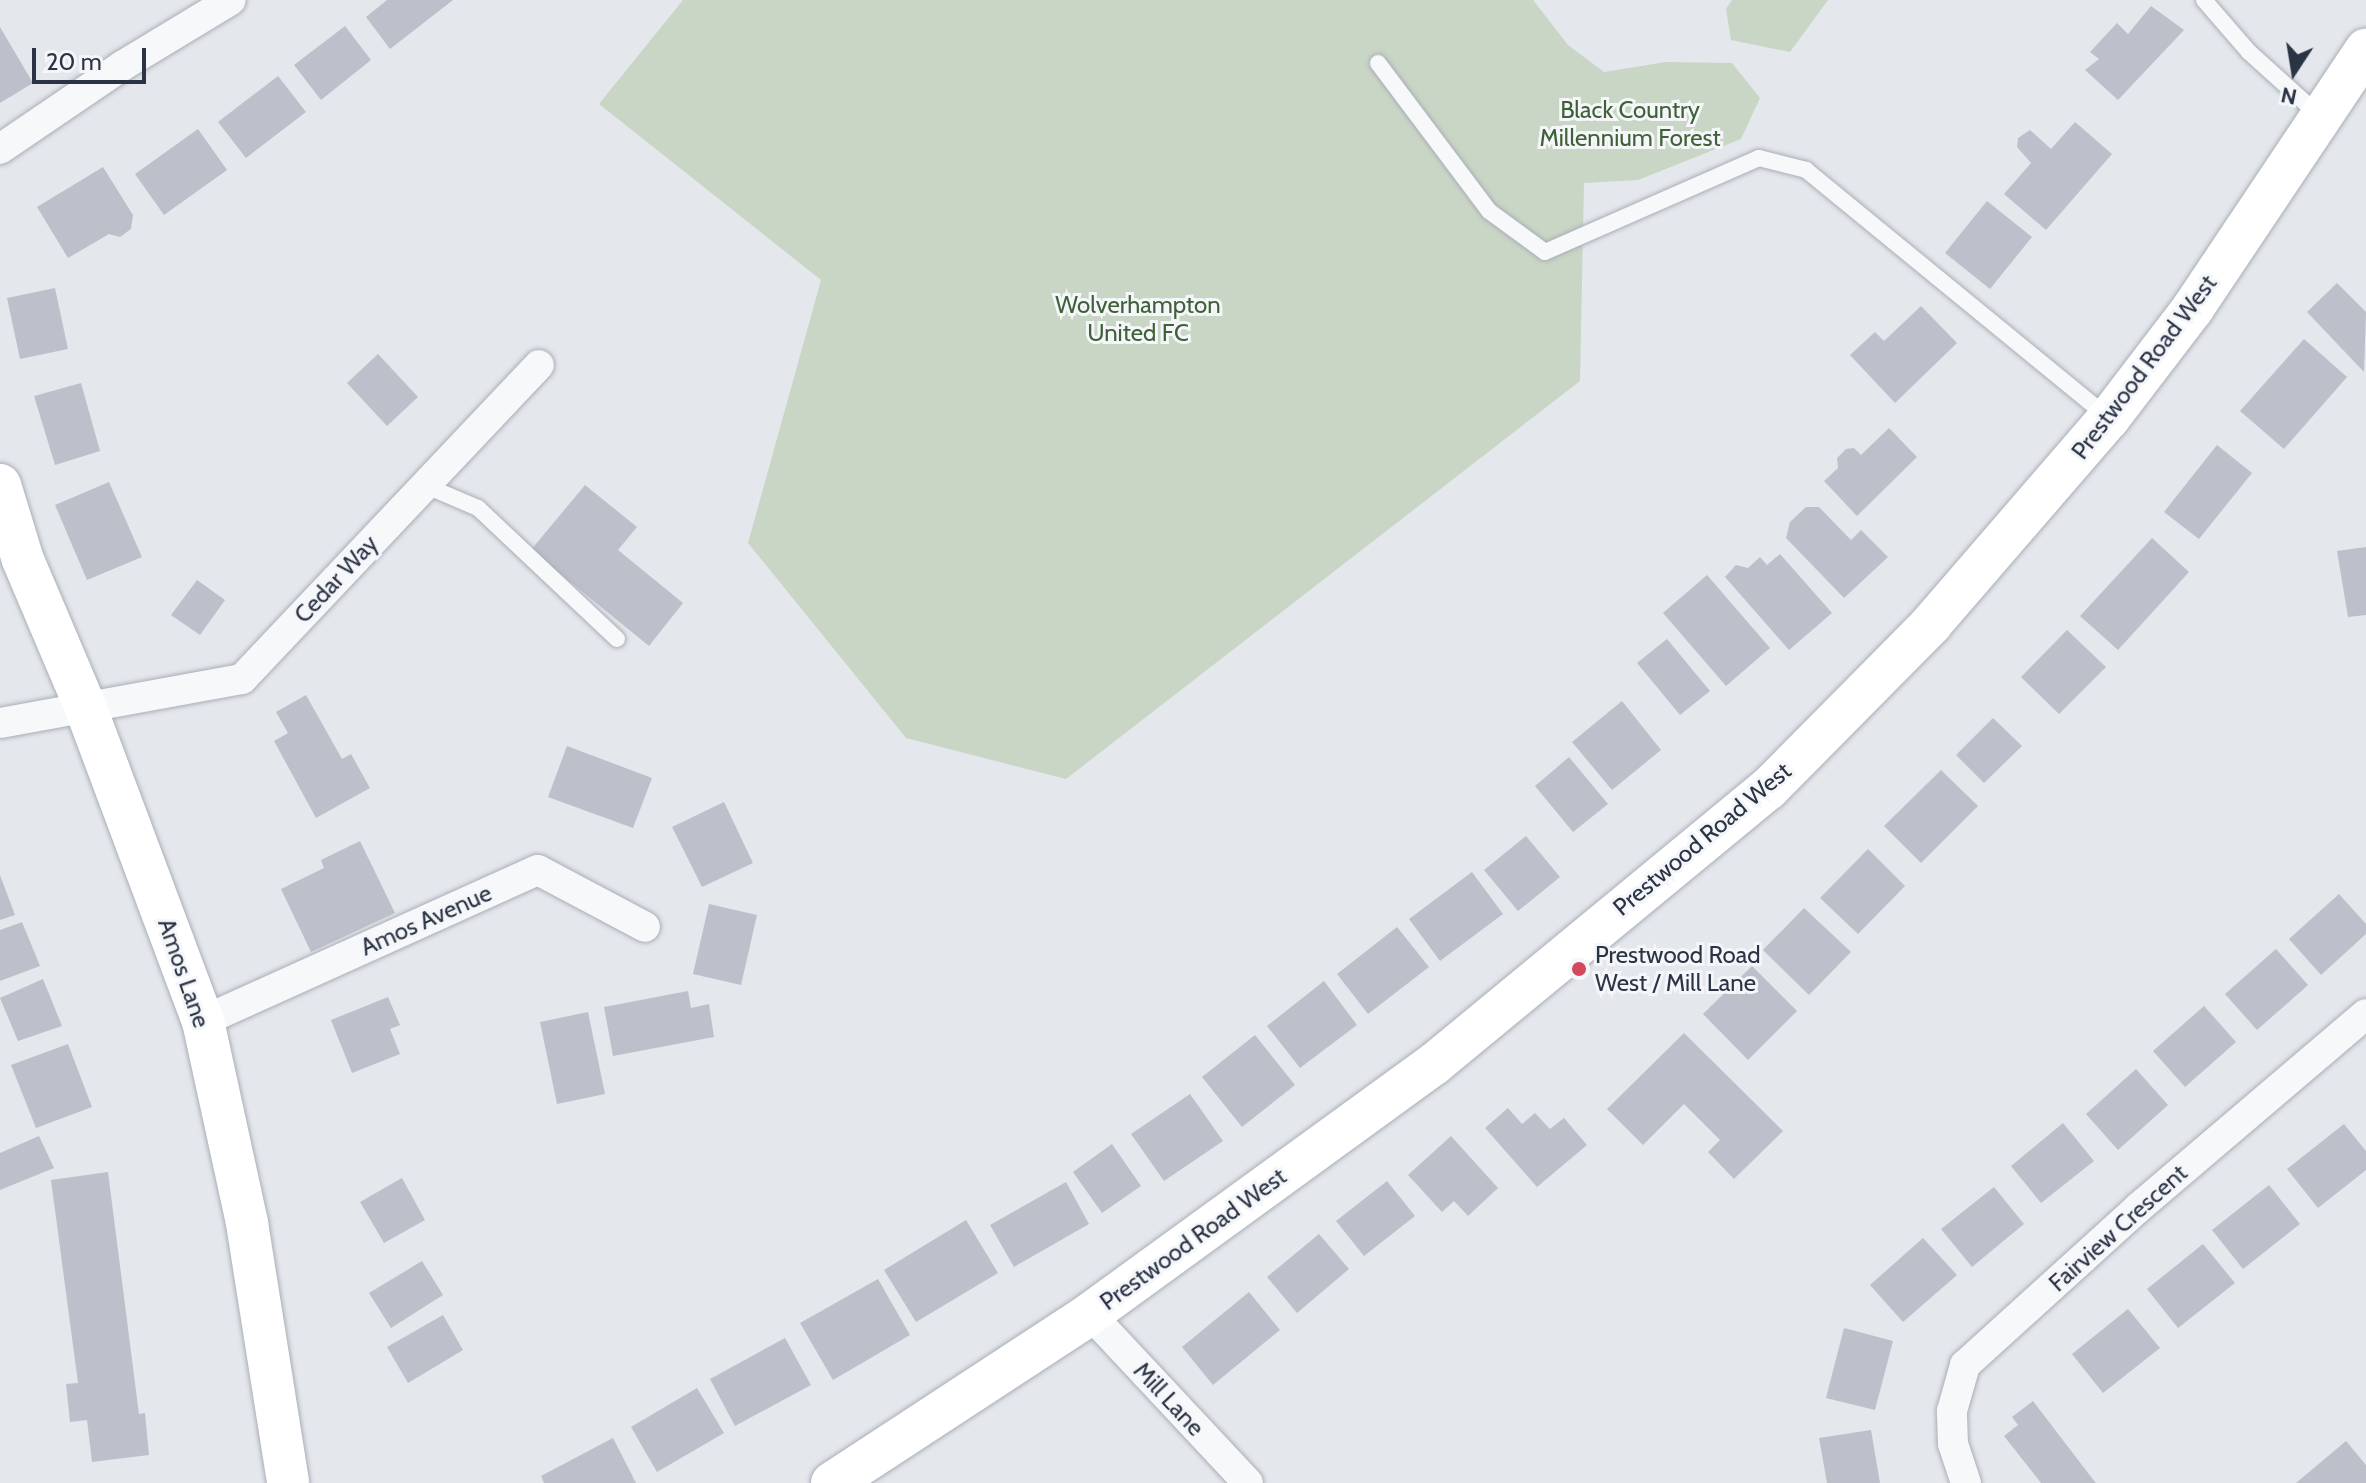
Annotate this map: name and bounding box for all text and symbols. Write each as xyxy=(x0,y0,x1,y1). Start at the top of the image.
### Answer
scale bar xyxy=(36,32,150,82)
north arrow xyxy=(2254,32,2334,112)
text: 20 m xyxy=(46,47,102,76)
text: N xyxy=(2278,81,2299,111)
park label: Black Country Millennium Forest xyxy=(1539,96,1721,152)
street label: Prestwood Road West xyxy=(2065,269,2223,465)
park label: Wolverhampton United FC xyxy=(1055,291,1221,347)
street label: Cedar Way xyxy=(288,529,384,629)
street label: Prestwood Road West xyxy=(1607,756,1797,922)
street label: Amos Avenue xyxy=(356,878,496,962)
street label: Amos Lane xyxy=(152,915,216,1031)
place label: Prestwood Road West / Mill Lane xyxy=(1595,941,1761,997)
marker: Prestwood Road West / Mill Lane xyxy=(1570,960,1588,978)
street label: Fairview Crescent xyxy=(2043,1158,2193,1298)
street label: Prestwood Road West xyxy=(1094,1162,1292,1316)
street label: Mill Lane xyxy=(1128,1356,1210,1442)

